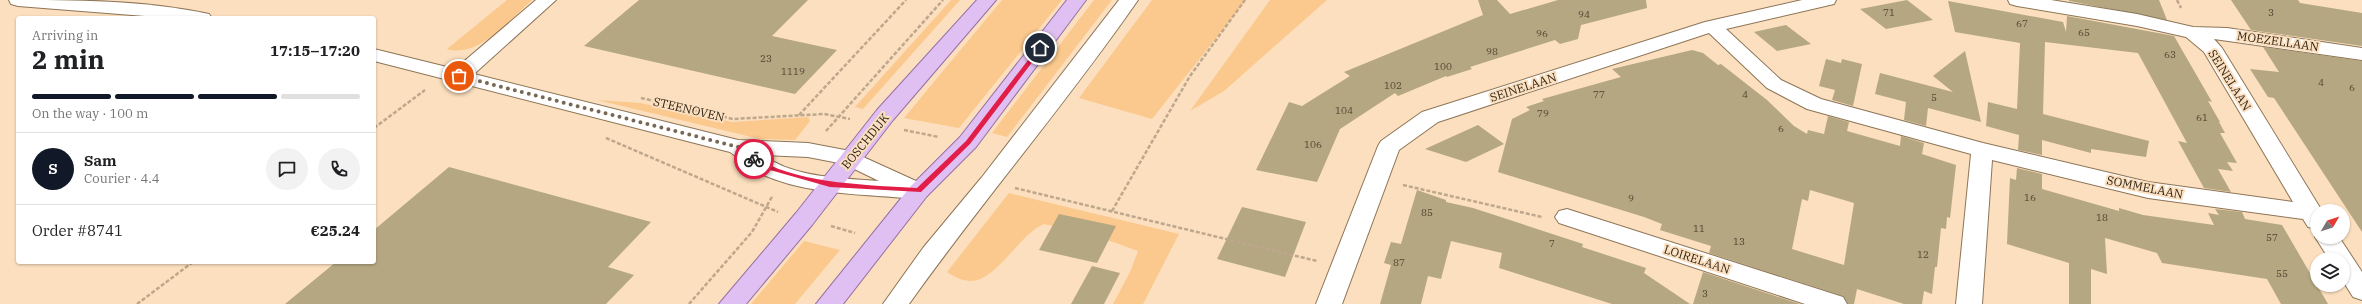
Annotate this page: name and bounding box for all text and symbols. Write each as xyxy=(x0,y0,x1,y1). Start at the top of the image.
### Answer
house number: 71 xyxy=(1883,6,1895,19)
house number: 3 xyxy=(2268,6,2274,19)
house number: 94 xyxy=(1578,8,1590,21)
house number: 67 xyxy=(2016,17,2028,30)
house number: 65 xyxy=(2078,26,2090,39)
text: Arriving in xyxy=(32,27,98,44)
house number: 96 xyxy=(1536,27,1548,40)
street label: MOEZELLAAN xyxy=(2236,28,2320,54)
pin xyxy=(1023,31,1057,65)
icon: home xyxy=(1029,37,1051,59)
text: 17:15–17:20 xyxy=(270,41,360,60)
text: 2 min xyxy=(32,42,105,76)
house number: 98 xyxy=(1486,45,1498,58)
street label: SEINELAAN xyxy=(2205,47,2255,113)
house number: 63 xyxy=(2164,48,2176,61)
house number: 23 xyxy=(760,52,772,65)
pin xyxy=(442,59,476,93)
house number: 100 xyxy=(1434,60,1452,73)
icon: bag xyxy=(448,65,470,87)
house number: 1119 xyxy=(781,65,805,78)
street label: SEINELAAN xyxy=(1488,69,1558,105)
house number: 4 xyxy=(2318,76,2324,89)
house number: 102 xyxy=(1384,79,1402,92)
house number: 6 xyxy=(2349,81,2355,94)
house number: 77 xyxy=(1593,88,1605,101)
house number: 4 xyxy=(1742,88,1748,101)
house number: 5 xyxy=(1931,91,1937,104)
street label: STEENOVEN xyxy=(652,94,726,124)
house number: 104 xyxy=(1335,104,1353,117)
text: On the way · 100 m xyxy=(32,105,148,122)
house number: 79 xyxy=(1537,107,1549,120)
street label: BOSCHDIJK xyxy=(838,110,892,172)
house number: 61 xyxy=(2196,111,2208,124)
house number: 6 xyxy=(1778,122,1784,135)
house number: 106 xyxy=(1304,138,1322,151)
courier xyxy=(734,139,774,179)
button: chat xyxy=(266,148,308,190)
button: phone xyxy=(318,148,360,190)
icon: bike xyxy=(743,148,765,170)
text: Sam xyxy=(84,151,117,170)
text: S xyxy=(48,159,58,178)
text: Courier · 4.4 xyxy=(84,170,160,187)
street label: SOMMELAAN xyxy=(2106,172,2184,202)
house number: 16 xyxy=(2024,191,2036,204)
house number: 9 xyxy=(1628,192,1634,205)
north arrow xyxy=(2310,204,2350,244)
map controls xyxy=(2310,204,2350,292)
house number: 85 xyxy=(1421,206,1433,219)
house number: 18 xyxy=(2096,211,2108,224)
text: Order #8741 xyxy=(32,221,123,240)
text: €25.24 xyxy=(310,221,360,240)
house number: 11 xyxy=(1693,222,1705,235)
house number: 57 xyxy=(2266,231,2278,244)
house number: 13 xyxy=(1733,235,1745,248)
house number: 7 xyxy=(1549,237,1555,250)
street label: LOIRELAAN xyxy=(1662,241,1732,277)
house number: 12 xyxy=(1917,248,1929,261)
button: layers xyxy=(2310,252,2350,292)
house number: 87 xyxy=(1393,256,1405,269)
house number: 55 xyxy=(2276,267,2288,280)
house number: 3 xyxy=(1702,287,1708,300)

